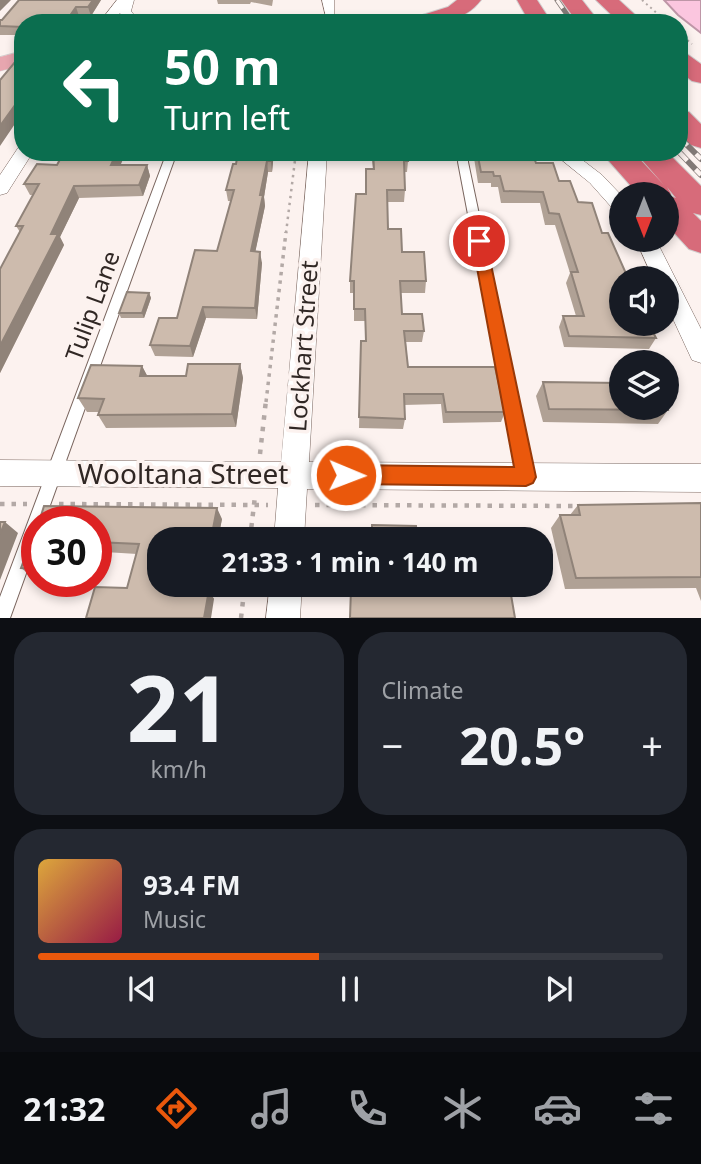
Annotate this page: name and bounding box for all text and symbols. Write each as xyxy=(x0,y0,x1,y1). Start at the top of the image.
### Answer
text: 50 m xyxy=(164,33,281,99)
icon: left xyxy=(49,42,140,133)
text: Turn left xyxy=(164,96,290,139)
north arrow xyxy=(609,182,679,252)
map controls xyxy=(609,182,679,420)
pin xyxy=(449,211,509,271)
icon: arrive xyxy=(460,222,498,260)
street label: Tulip Lane xyxy=(56,246,127,365)
street label: Lockhart Street xyxy=(280,259,325,433)
button: sound xyxy=(609,266,679,336)
button: layers xyxy=(609,350,679,420)
position arrow xyxy=(309,438,383,512)
street label: Wooltana Street xyxy=(78,454,288,492)
speed limit sign: 30 xyxy=(21,506,112,597)
text: 21:33 · 1 min · 140 m xyxy=(222,544,478,580)
text: 21 xyxy=(127,645,231,769)
text: Climate xyxy=(382,674,464,706)
text: 20.5° xyxy=(459,709,585,780)
text: − xyxy=(382,719,403,771)
text: + xyxy=(641,719,663,771)
text: km/h xyxy=(150,753,207,785)
text: 93.4 FM xyxy=(143,867,240,903)
text: Music xyxy=(143,903,206,935)
icon: previous xyxy=(123,970,161,1008)
icon: pause xyxy=(331,970,369,1008)
icon: next xyxy=(540,970,578,1008)
icon: directions xyxy=(152,1084,201,1133)
icon: music xyxy=(247,1084,296,1133)
icon: phone xyxy=(343,1084,392,1133)
icon: climate xyxy=(438,1084,487,1133)
icon: car xyxy=(533,1084,582,1133)
icon: filters xyxy=(629,1084,678,1133)
text: 21:32 xyxy=(23,1087,105,1130)

